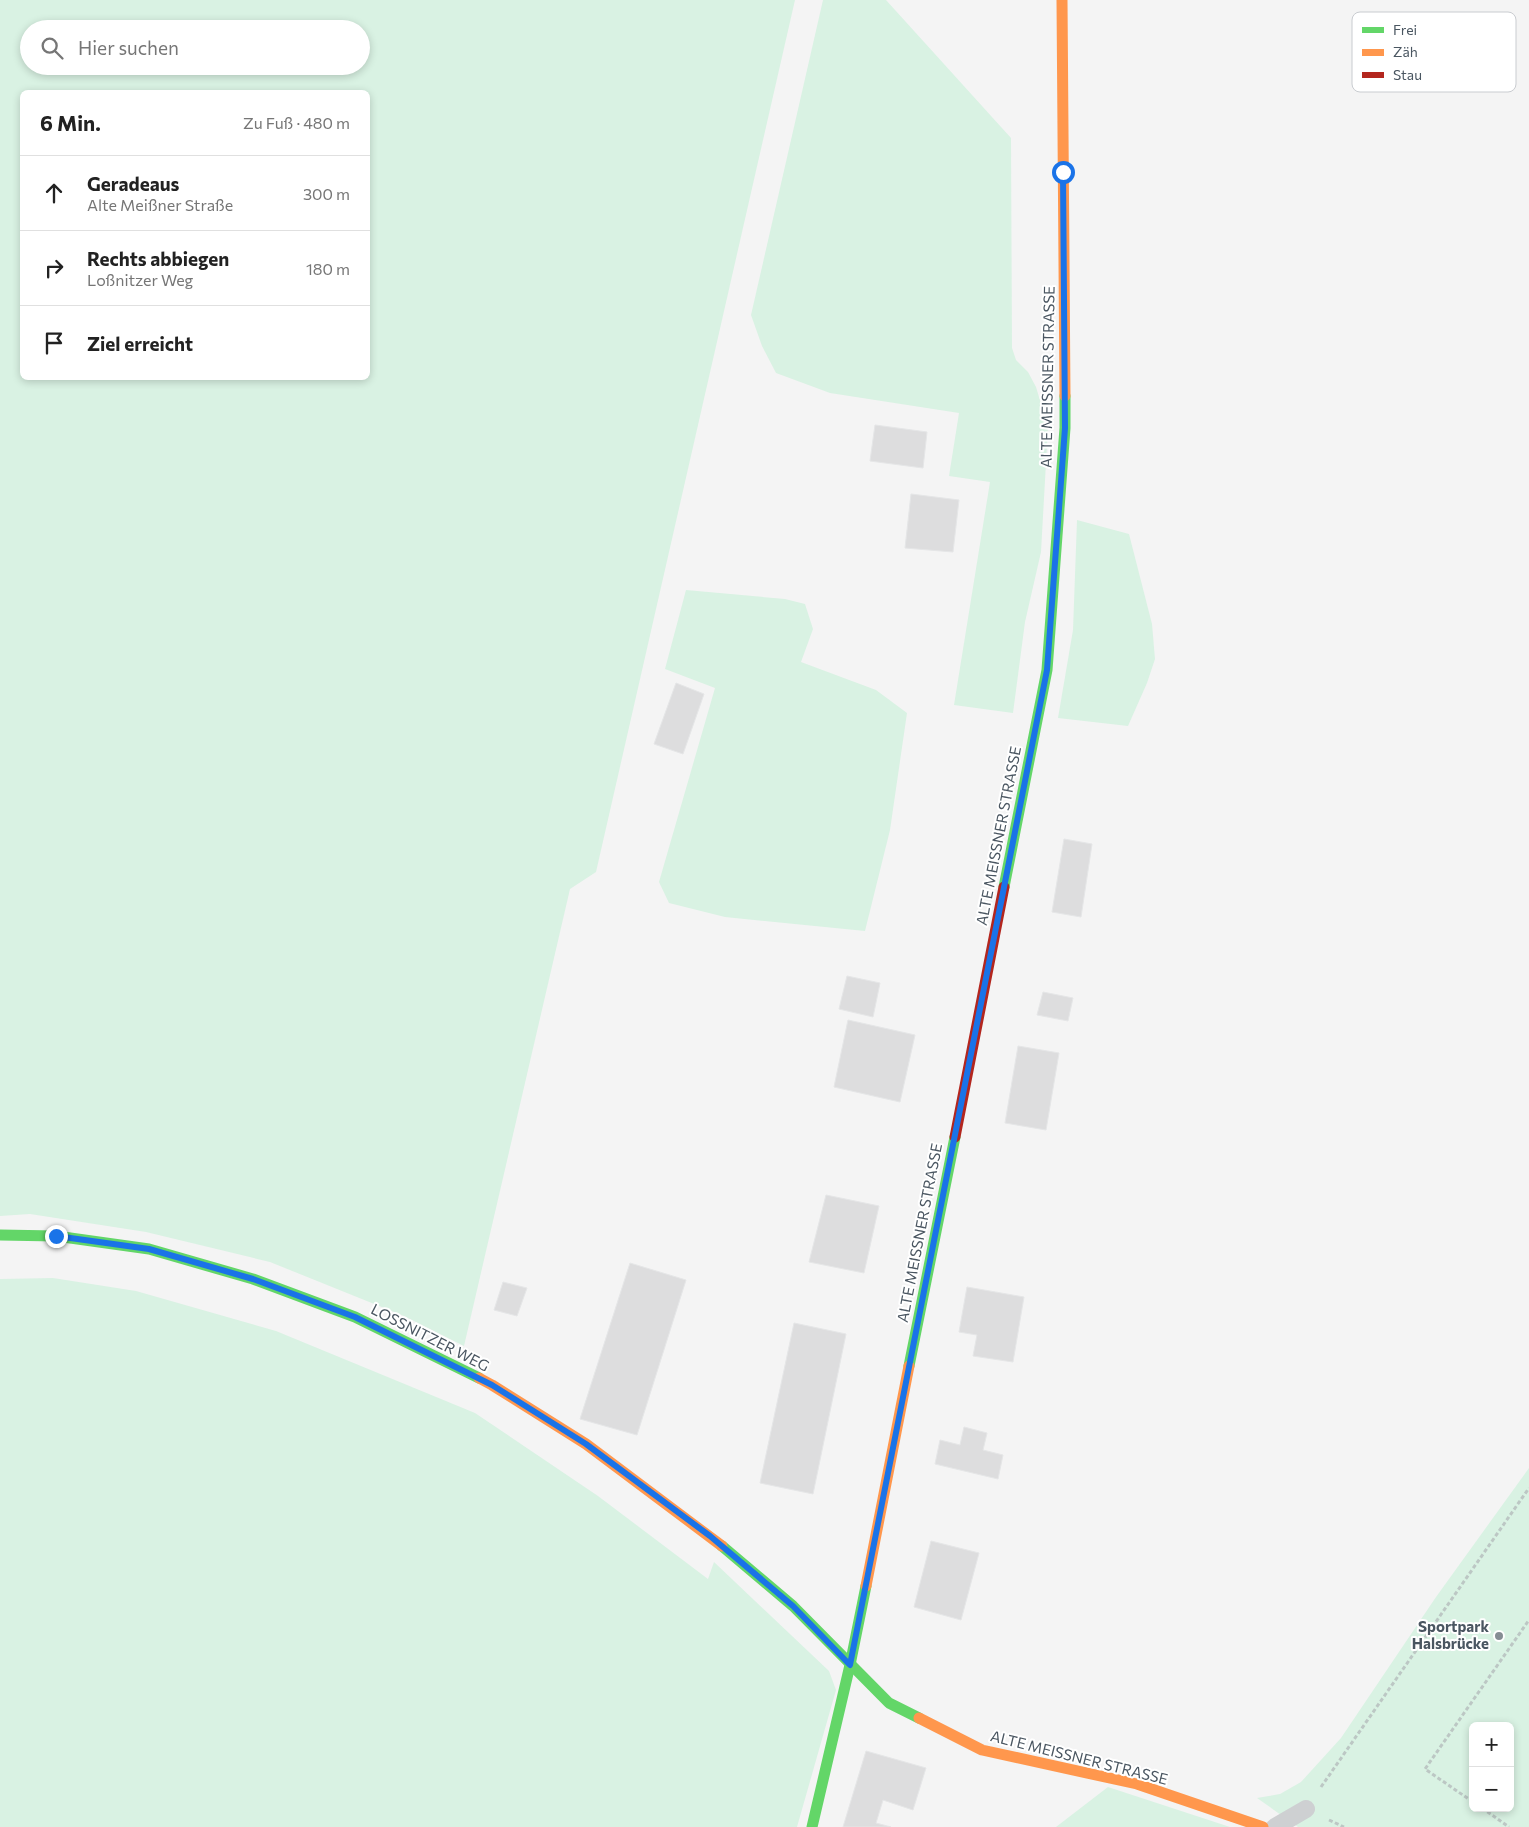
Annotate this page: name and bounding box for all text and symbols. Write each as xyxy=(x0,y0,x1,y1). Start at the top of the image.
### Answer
legend xyxy=(1352,12,1516,92)
search box xyxy=(20,20,370,75)
text: Frei xyxy=(1393,21,1417,38)
icon: search xyxy=(38,34,66,62)
text: Hier suchen xyxy=(78,36,179,59)
text: Zäh xyxy=(1393,43,1418,60)
text: Stau xyxy=(1393,66,1422,83)
text: 6 Min. xyxy=(40,110,101,135)
text: Zu Fuß · 480 m xyxy=(243,113,350,132)
route start xyxy=(1052,161,1075,184)
text: Geradeaus xyxy=(87,172,179,195)
icon: ahead xyxy=(40,179,68,207)
text: 300 m xyxy=(303,184,350,203)
text: Alte Meißner Straße xyxy=(87,195,233,214)
text: Rechts abbiegen xyxy=(87,247,229,270)
icon: right xyxy=(40,254,68,282)
text: 180 m xyxy=(306,259,350,278)
text: Loßnitzer Weg xyxy=(87,270,193,289)
street label: ALTE MEISSNER STRASSE xyxy=(1036,286,1058,468)
icon: arrive xyxy=(40,329,68,357)
text: Ziel erreicht xyxy=(87,332,193,355)
street label: ALTE MEISSNER STRASSE xyxy=(972,745,1024,927)
street label: ALTE MEISSNER STRASSE xyxy=(893,1142,945,1324)
route end xyxy=(45,1225,68,1248)
street label: LOSSNITZER WEG xyxy=(368,1299,493,1375)
place label: Sportpark Halsbrücke xyxy=(1412,1617,1489,1652)
marker: Sportpark Halsbrücke xyxy=(1493,1630,1505,1642)
map controls xyxy=(1469,1722,1514,1812)
button: + xyxy=(1469,1722,1514,1767)
street label: ALTE MEISSNER STRASSE xyxy=(989,1726,1170,1788)
button: − xyxy=(1469,1767,1514,1812)

